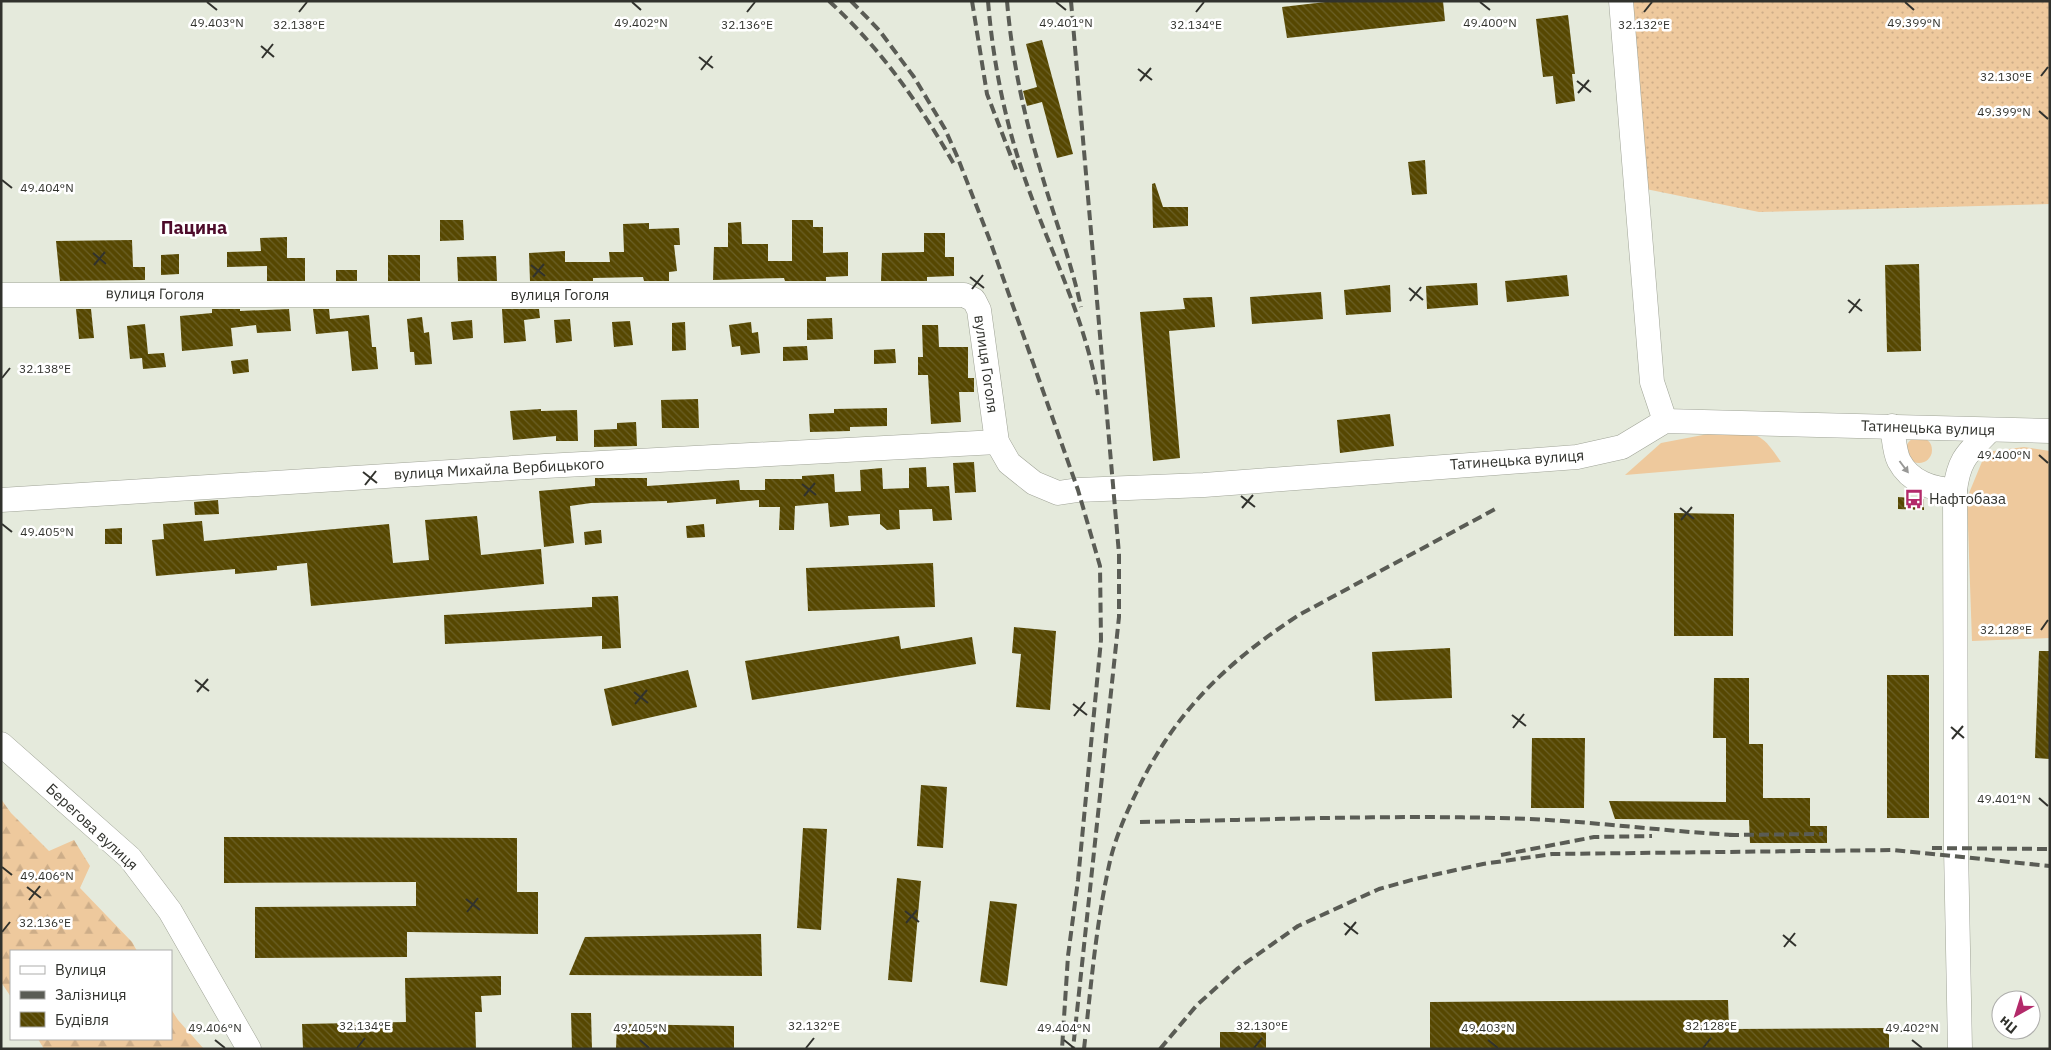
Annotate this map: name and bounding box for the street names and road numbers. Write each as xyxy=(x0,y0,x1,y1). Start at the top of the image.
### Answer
street label: вулиця Гоголя xyxy=(105,283,205,304)
street label: вулиця Гоголя xyxy=(511,285,609,304)
street label: вулиця Гоголя xyxy=(970,314,1003,414)
street label: Татинецька вулиця xyxy=(1860,416,1996,439)
street label: Татинецька вулиця xyxy=(1449,445,1585,474)
street label: вулиця Михайла Вербицького xyxy=(393,453,605,484)
street label: Берегова вулиця xyxy=(42,779,142,874)

